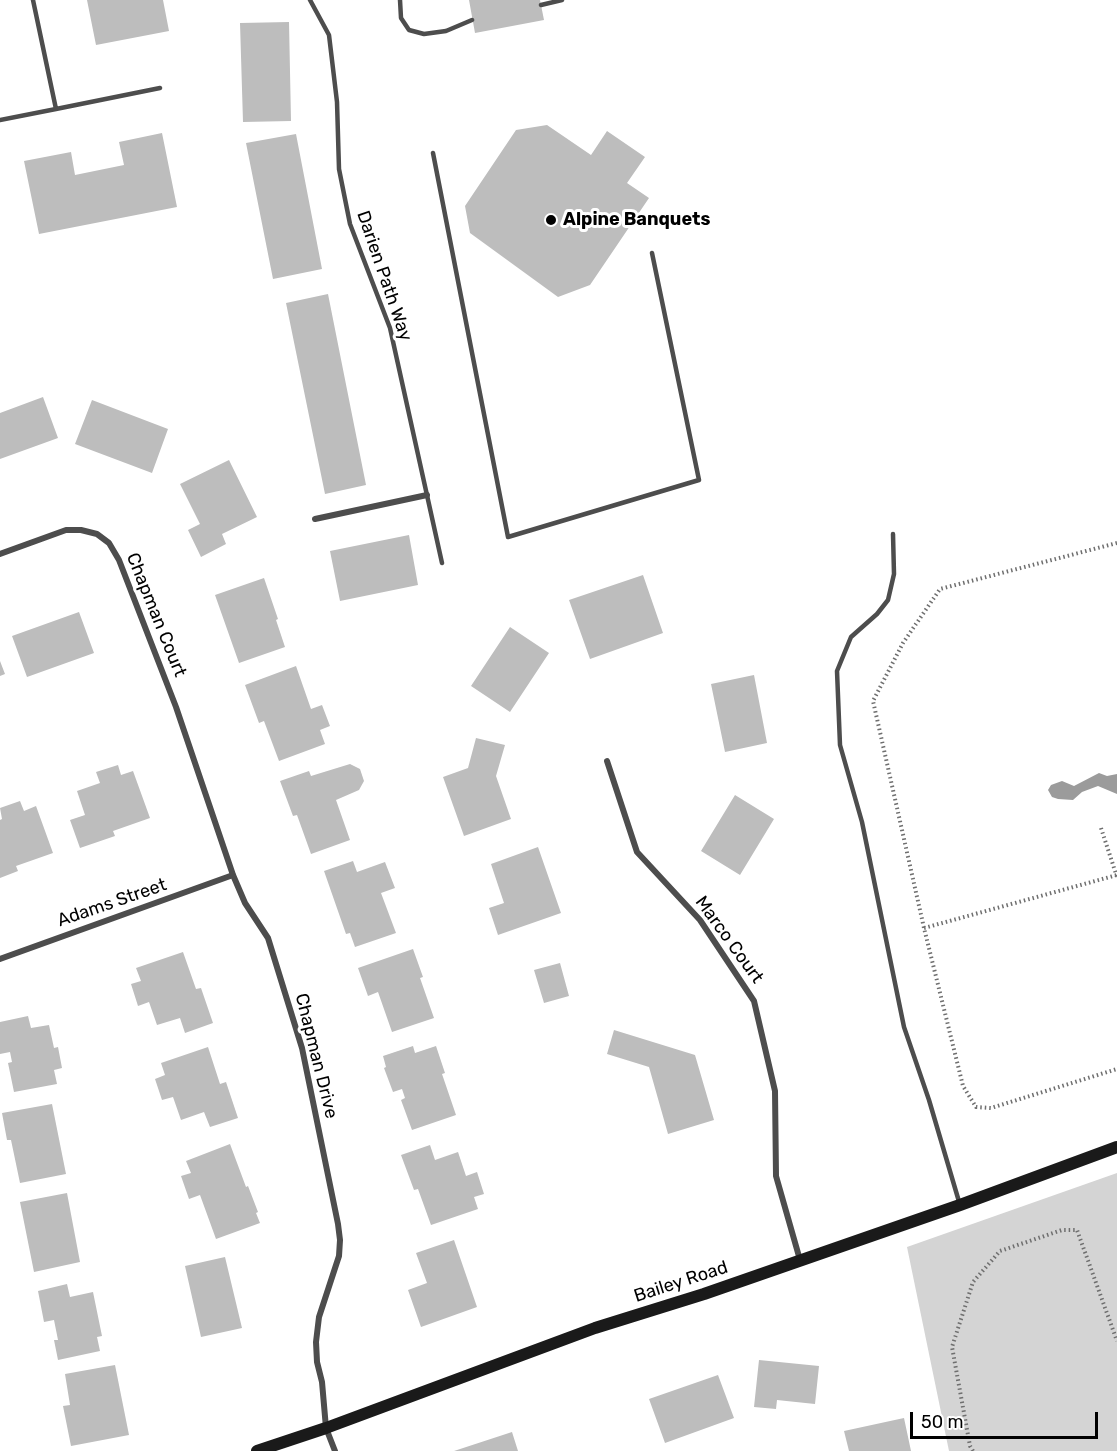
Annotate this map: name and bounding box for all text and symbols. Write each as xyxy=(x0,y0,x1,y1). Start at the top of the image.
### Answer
street label: Darien Path Way xyxy=(352,208,416,344)
place label: Alpine Banquets xyxy=(563,209,710,231)
marker: Alpine Banquets xyxy=(544,213,558,227)
street label: Chapman Court xyxy=(121,550,191,680)
street label: Adams Street xyxy=(54,874,170,932)
street label: Marco Court xyxy=(690,892,768,988)
street label: Chapman Drive xyxy=(290,991,342,1121)
street label: Bailey Road xyxy=(631,1257,731,1307)
scale bar xyxy=(913,1400,1100,1438)
text: 50 m xyxy=(921,1411,964,1433)

